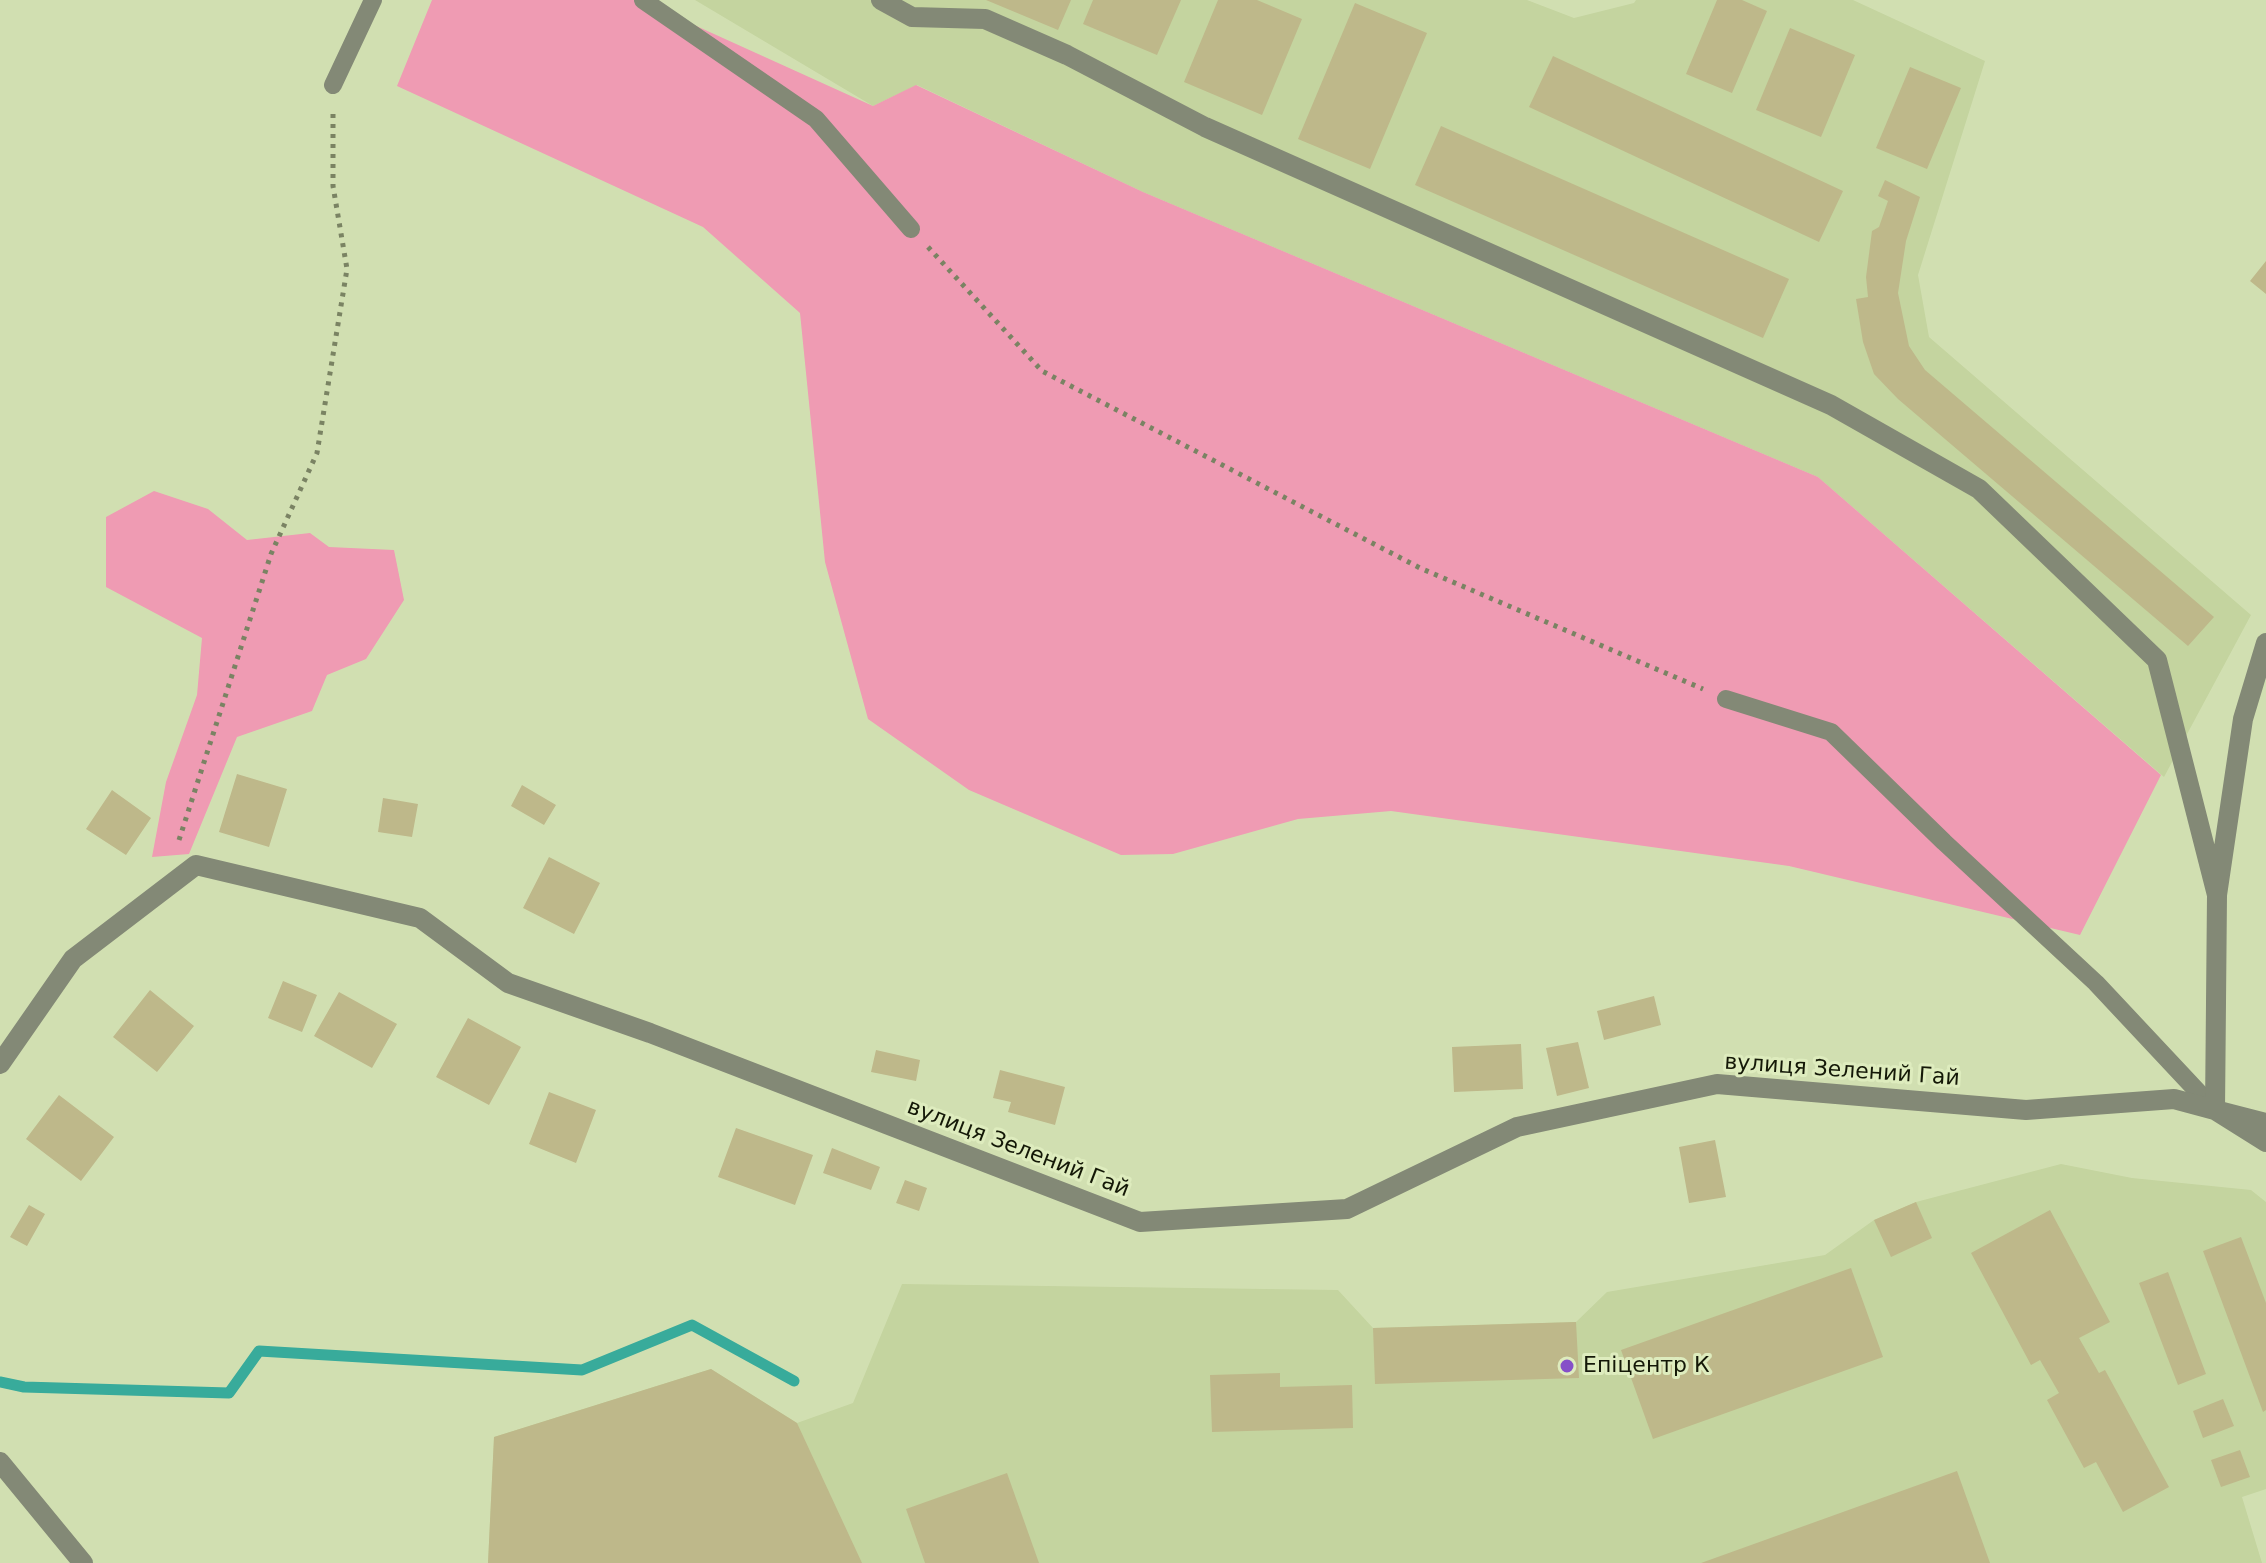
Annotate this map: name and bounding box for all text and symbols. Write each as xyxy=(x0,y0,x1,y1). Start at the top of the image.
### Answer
street label: вулиця Зелений Гай xyxy=(1723,1050,1961,1092)
street label: вулиця Зелений Гай xyxy=(903,1094,1133,1204)
place label: Епіцентр К xyxy=(1583,1353,1710,1379)
marker: Епіцентр К xyxy=(1558,1357,1576,1375)

